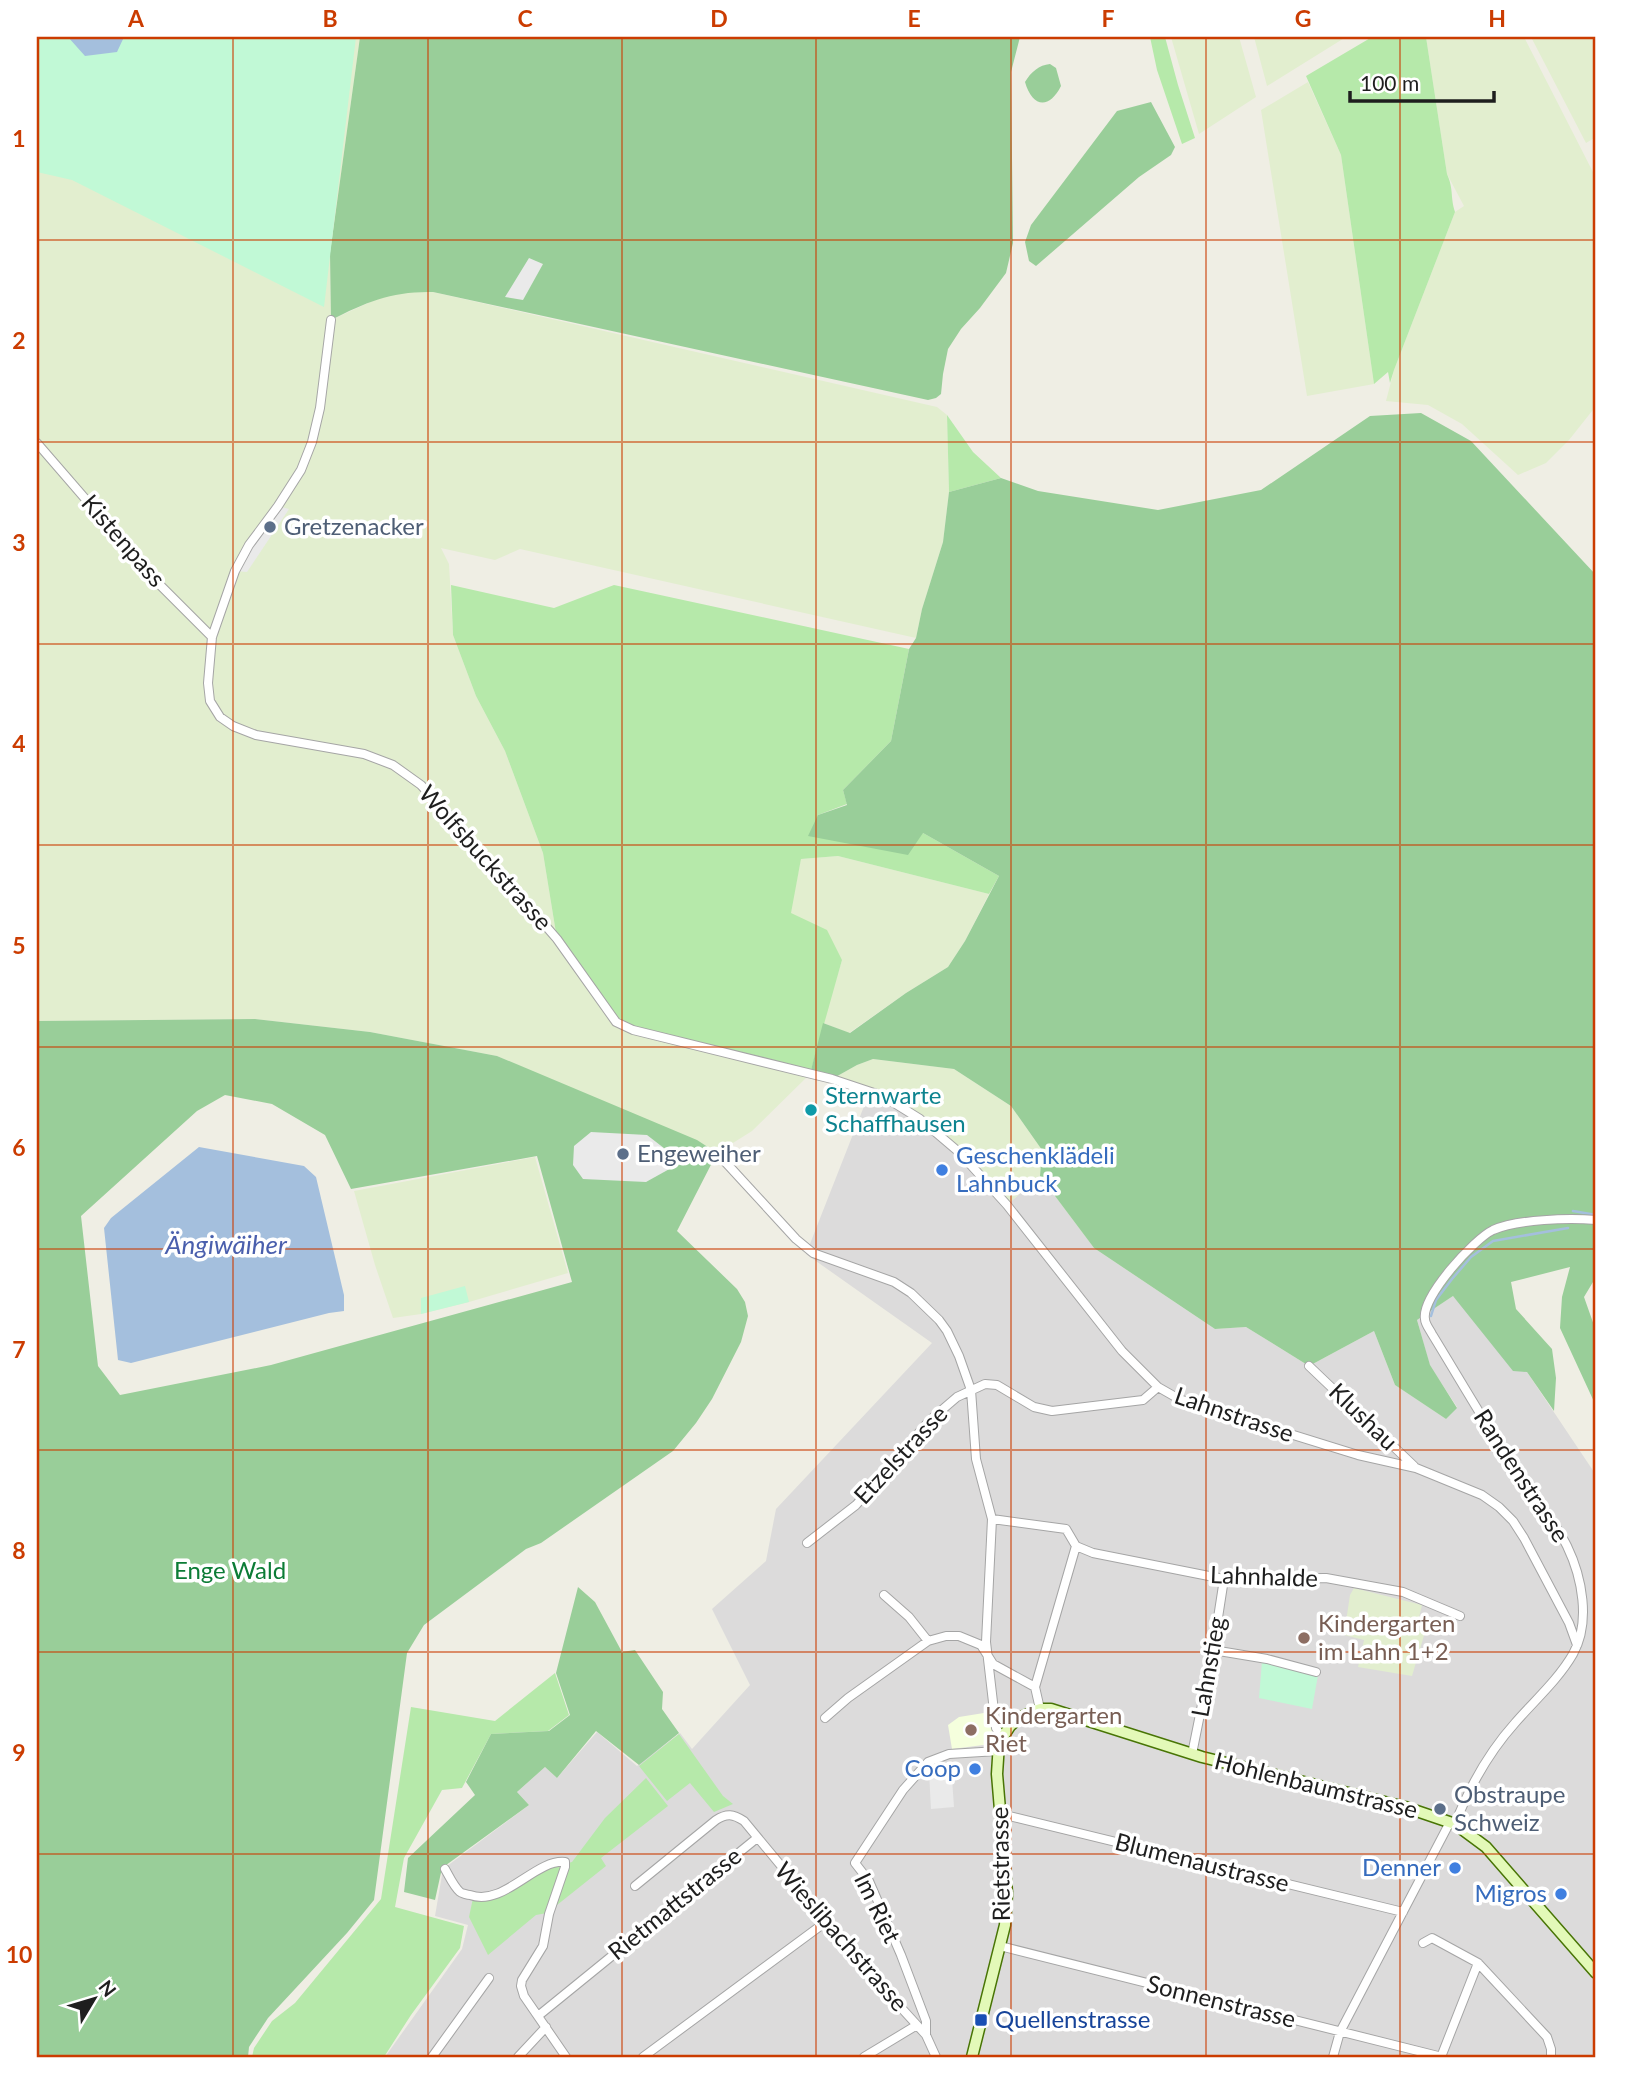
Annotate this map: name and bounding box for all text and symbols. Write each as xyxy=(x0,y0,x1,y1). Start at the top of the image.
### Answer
text: A xyxy=(127,4,145,32)
text: B xyxy=(322,4,338,32)
text: C xyxy=(517,4,533,32)
text: D xyxy=(710,4,728,32)
text: E xyxy=(907,4,921,32)
text: F xyxy=(1101,4,1115,32)
text: G xyxy=(1295,4,1311,32)
text: H xyxy=(1488,4,1506,32)
scale bar xyxy=(1350,60,1493,104)
text: 100 m xyxy=(1360,70,1419,95)
text: 1 xyxy=(12,124,26,152)
text: 2 xyxy=(12,326,26,354)
street label: Kistenpass xyxy=(76,488,172,592)
place label: Gretzenacker xyxy=(284,511,424,540)
marker: Gretzenacker xyxy=(262,519,278,535)
text: 3 xyxy=(12,528,26,556)
text: 4 xyxy=(12,729,26,757)
street label: Wolfsbuckstrasse xyxy=(413,779,559,935)
text: 5 xyxy=(12,931,26,959)
place label: Sternwarte Schaffhausen xyxy=(825,1080,966,1137)
marker: Sternwarte Schaffhausen xyxy=(803,1102,819,1118)
text: 6 xyxy=(12,1133,26,1161)
place label: Engeweiher xyxy=(637,1138,761,1167)
place label: Geschenklädeli Lahnbuck xyxy=(956,1140,1115,1197)
marker: Engeweiher xyxy=(615,1146,631,1162)
marker: Geschenklädeli Lahnbuck xyxy=(934,1162,950,1178)
water label: Ängiwäiher xyxy=(164,1228,288,1260)
text: 7 xyxy=(12,1335,26,1363)
street label: Klushau xyxy=(1324,1376,1404,1456)
street label: Lahnstrasse xyxy=(1171,1380,1298,1447)
street label: Etzelstrasse xyxy=(847,1399,953,1509)
street label: Randenstrasse xyxy=(1469,1403,1576,1547)
text: 8 xyxy=(12,1536,26,1564)
park label: Enge Wald xyxy=(174,1555,286,1584)
street label: Lahnhalde xyxy=(1210,1559,1319,1592)
place label: Kindergarten im Lahn 1+2 xyxy=(1318,1608,1455,1665)
street label: Lahnstieg xyxy=(1184,1614,1231,1719)
marker: Kindergarten im Lahn 1+2 xyxy=(1296,1630,1312,1646)
place label: Kindergarten Riet xyxy=(985,1700,1122,1757)
marker: Kindergarten Riet xyxy=(963,1722,979,1738)
text: 9 xyxy=(12,1738,26,1766)
street label: Hohlenbaumstrasse xyxy=(1212,1745,1421,1824)
place label: Coop xyxy=(905,1753,961,1782)
marker: Coop xyxy=(967,1761,983,1777)
place label: Obstraupe Schweiz xyxy=(1454,1779,1565,1836)
marker: Obstraupe Schweiz xyxy=(1432,1801,1448,1817)
street label: Rietstrasse xyxy=(984,1806,1015,1922)
street label: Blumenaustrasse xyxy=(1112,1826,1292,1897)
street label: Rietmattstrasse xyxy=(602,1840,746,1965)
place label: Denner xyxy=(1362,1852,1441,1881)
street label: Wieslibachstrasse xyxy=(769,1855,915,2017)
marker: Denner xyxy=(1447,1860,1463,1876)
street label: Im Riet xyxy=(849,1868,908,1947)
place label: Migros xyxy=(1474,1878,1547,1907)
marker: Migros xyxy=(1553,1886,1569,1902)
text: 10 xyxy=(6,1940,32,1968)
north arrow xyxy=(60,1965,130,2035)
street label: Sonnenstrasse xyxy=(1144,1968,1299,2033)
text: N xyxy=(94,1975,121,2001)
place label: Quellenstrasse xyxy=(995,2004,1150,2033)
marker: Quellenstrasse xyxy=(973,2012,989,2028)

